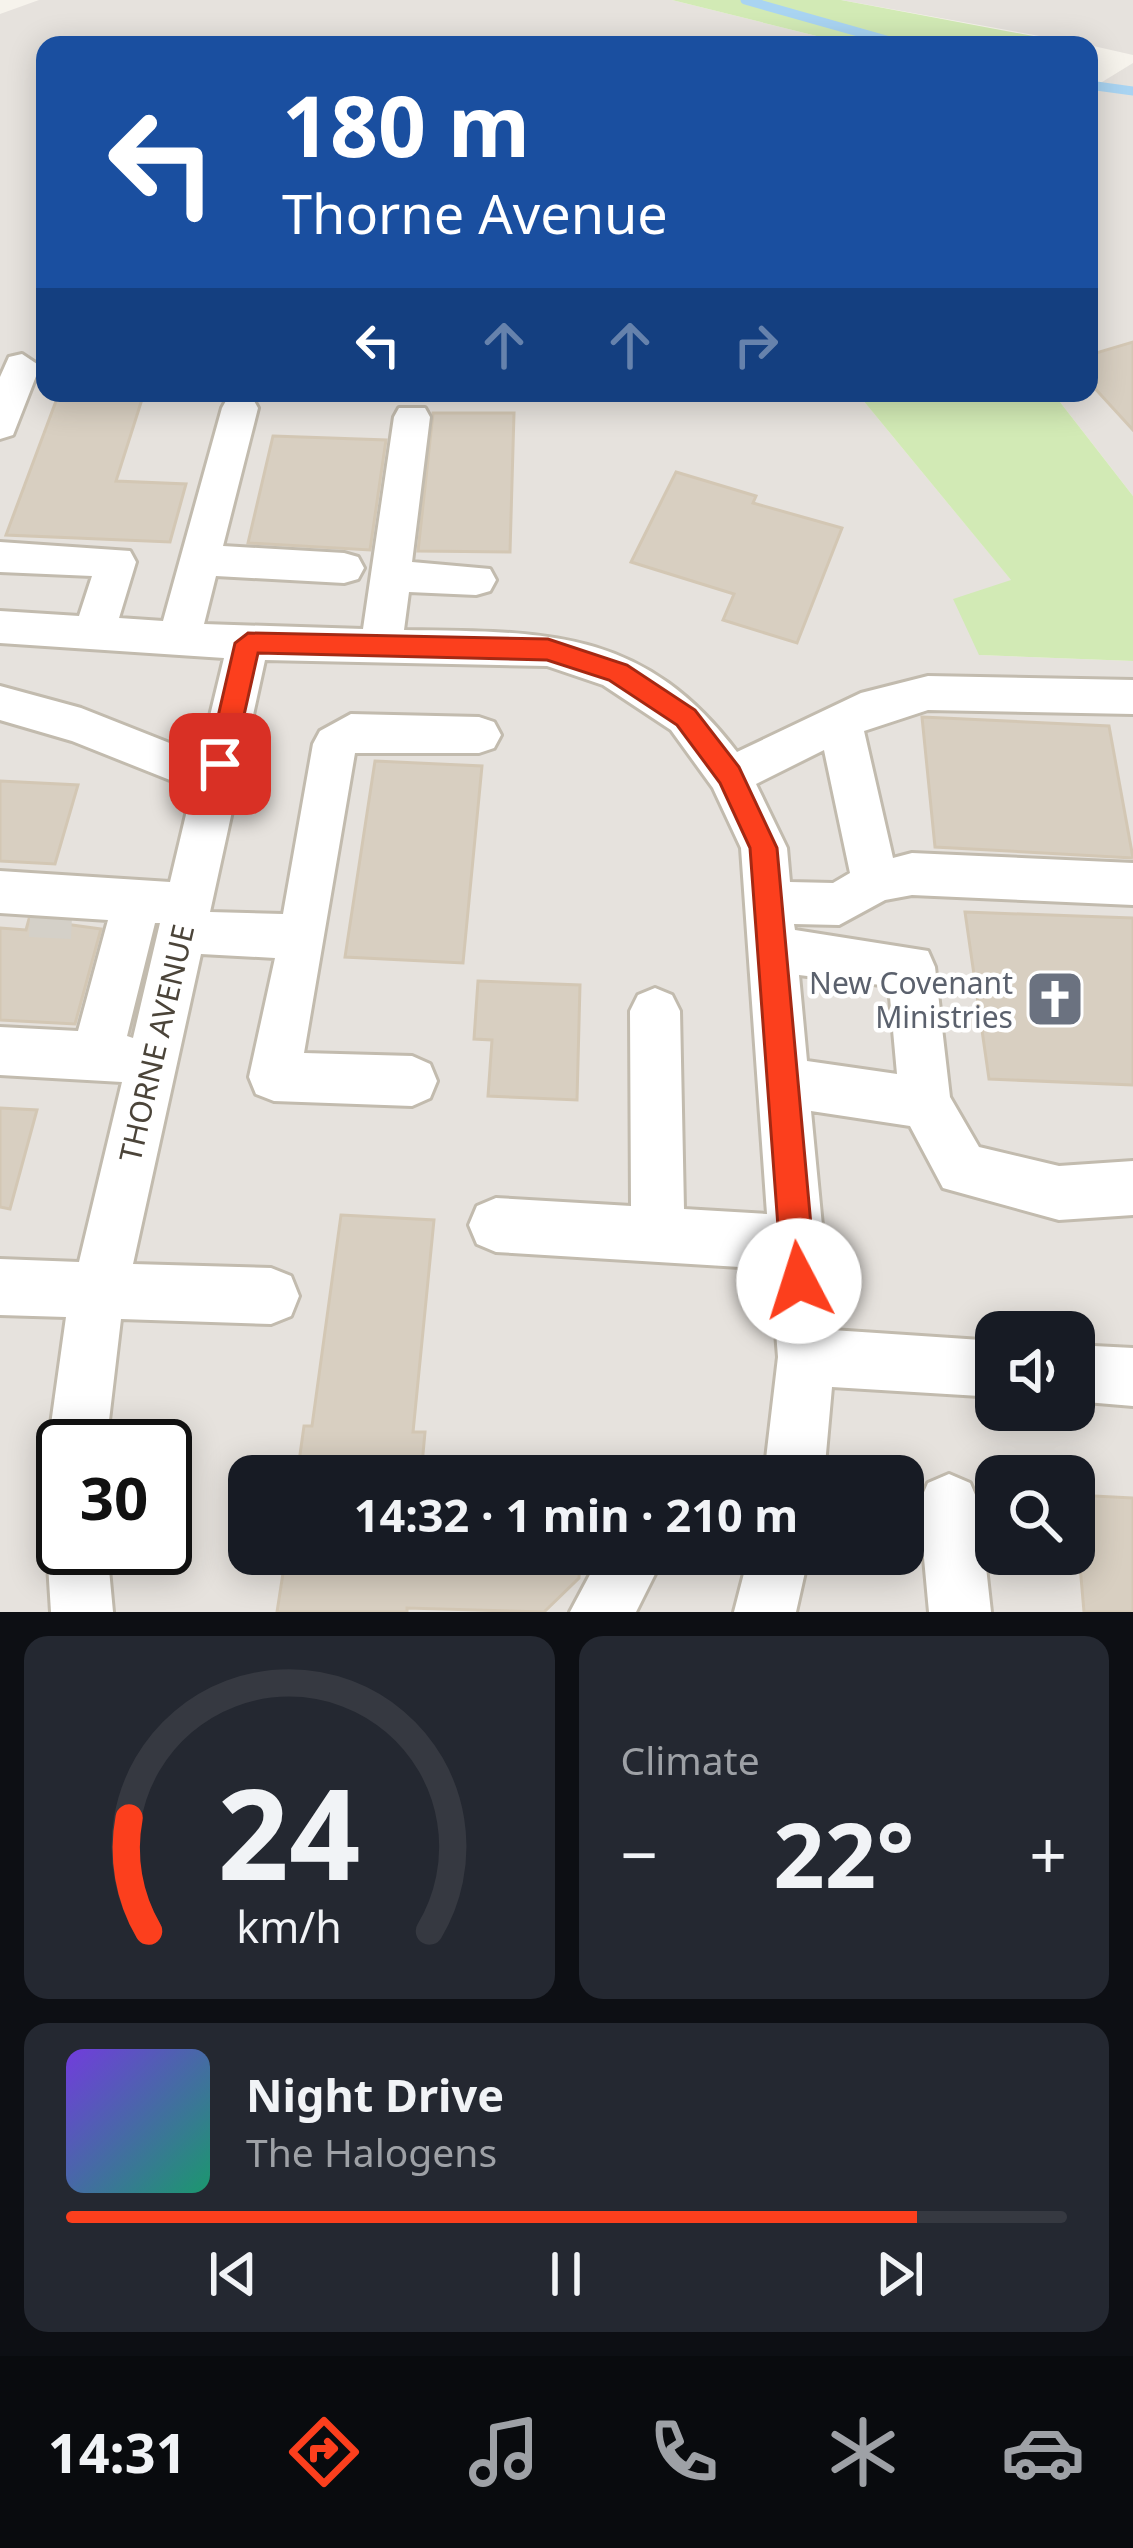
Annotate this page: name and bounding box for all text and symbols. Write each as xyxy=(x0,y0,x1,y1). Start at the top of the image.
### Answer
text: 180 m xyxy=(282,67,530,182)
icon: left xyxy=(84,84,240,240)
text: Thorne Avenue xyxy=(282,176,668,250)
icon: left xyxy=(345,312,411,378)
icon: ahead xyxy=(471,312,537,378)
icon: ahead xyxy=(597,312,663,378)
icon: right xyxy=(723,312,789,378)
pin xyxy=(169,713,271,815)
icon: arrive xyxy=(187,731,253,797)
street label: THORNE AVENUE xyxy=(109,920,203,1166)
place label: New Covenant Ministries xyxy=(809,962,1013,1037)
church icon: New Covenant Ministries xyxy=(1024,968,1086,1030)
position arrow xyxy=(736,1218,862,1344)
map controls xyxy=(975,1311,1095,1575)
button: sound xyxy=(975,1311,1095,1431)
speed limit sign: 30 xyxy=(36,1419,192,1575)
button: search xyxy=(975,1455,1095,1575)
text: 14:32 · 1 min · 210 m xyxy=(354,1484,798,1545)
text: Climate xyxy=(621,1733,760,1786)
text: 24 xyxy=(218,1747,361,1917)
text: 22° xyxy=(773,1792,914,1914)
text: − xyxy=(621,1808,658,1898)
text: + xyxy=(1029,1808,1067,1898)
text: km/h xyxy=(237,1896,342,1955)
text: Night Drive xyxy=(246,2064,504,2125)
text: The Halogens xyxy=(246,2125,497,2178)
icon: previous xyxy=(200,2241,266,2307)
icon: pause xyxy=(533,2241,599,2307)
icon: next xyxy=(867,2241,933,2307)
icon: directions xyxy=(282,2410,366,2494)
icon: music xyxy=(462,2410,546,2494)
icon: phone xyxy=(642,2410,726,2494)
icon: climate xyxy=(821,2410,905,2494)
icon: car xyxy=(1001,2410,1085,2494)
text: 14:31 xyxy=(48,2415,187,2489)

